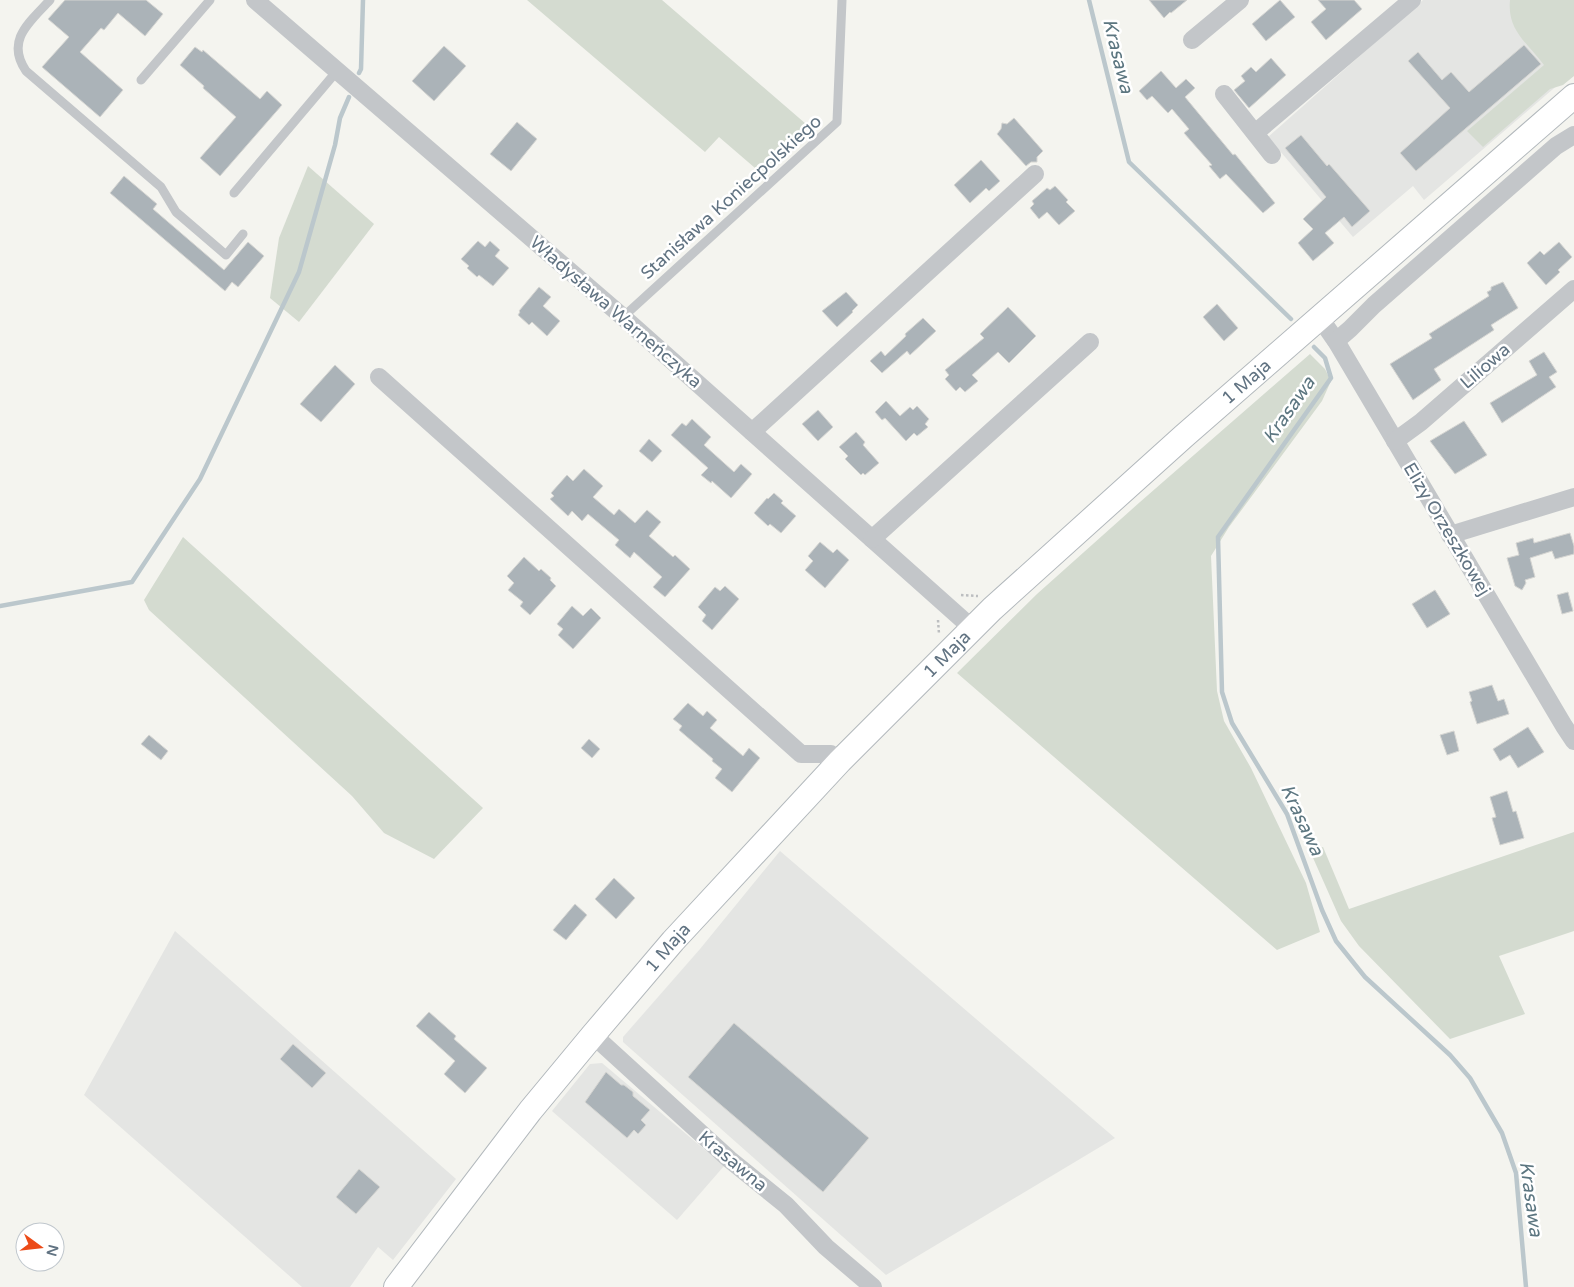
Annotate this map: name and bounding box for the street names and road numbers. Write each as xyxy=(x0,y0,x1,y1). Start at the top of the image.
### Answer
street label: Stanisława Koniecpolskiego xyxy=(636,110,826,284)
street label: Władysława Warneńczyka xyxy=(525,231,707,393)
street label: Liliowa xyxy=(1456,338,1514,394)
street label: 1 Maja xyxy=(1217,354,1276,409)
street label: Elizy Orzeszkowej xyxy=(1399,459,1495,599)
street label: 1 Maja xyxy=(918,626,975,683)
street label: 1 Maja xyxy=(640,918,695,977)
street label: Krasawna xyxy=(694,1126,772,1196)

